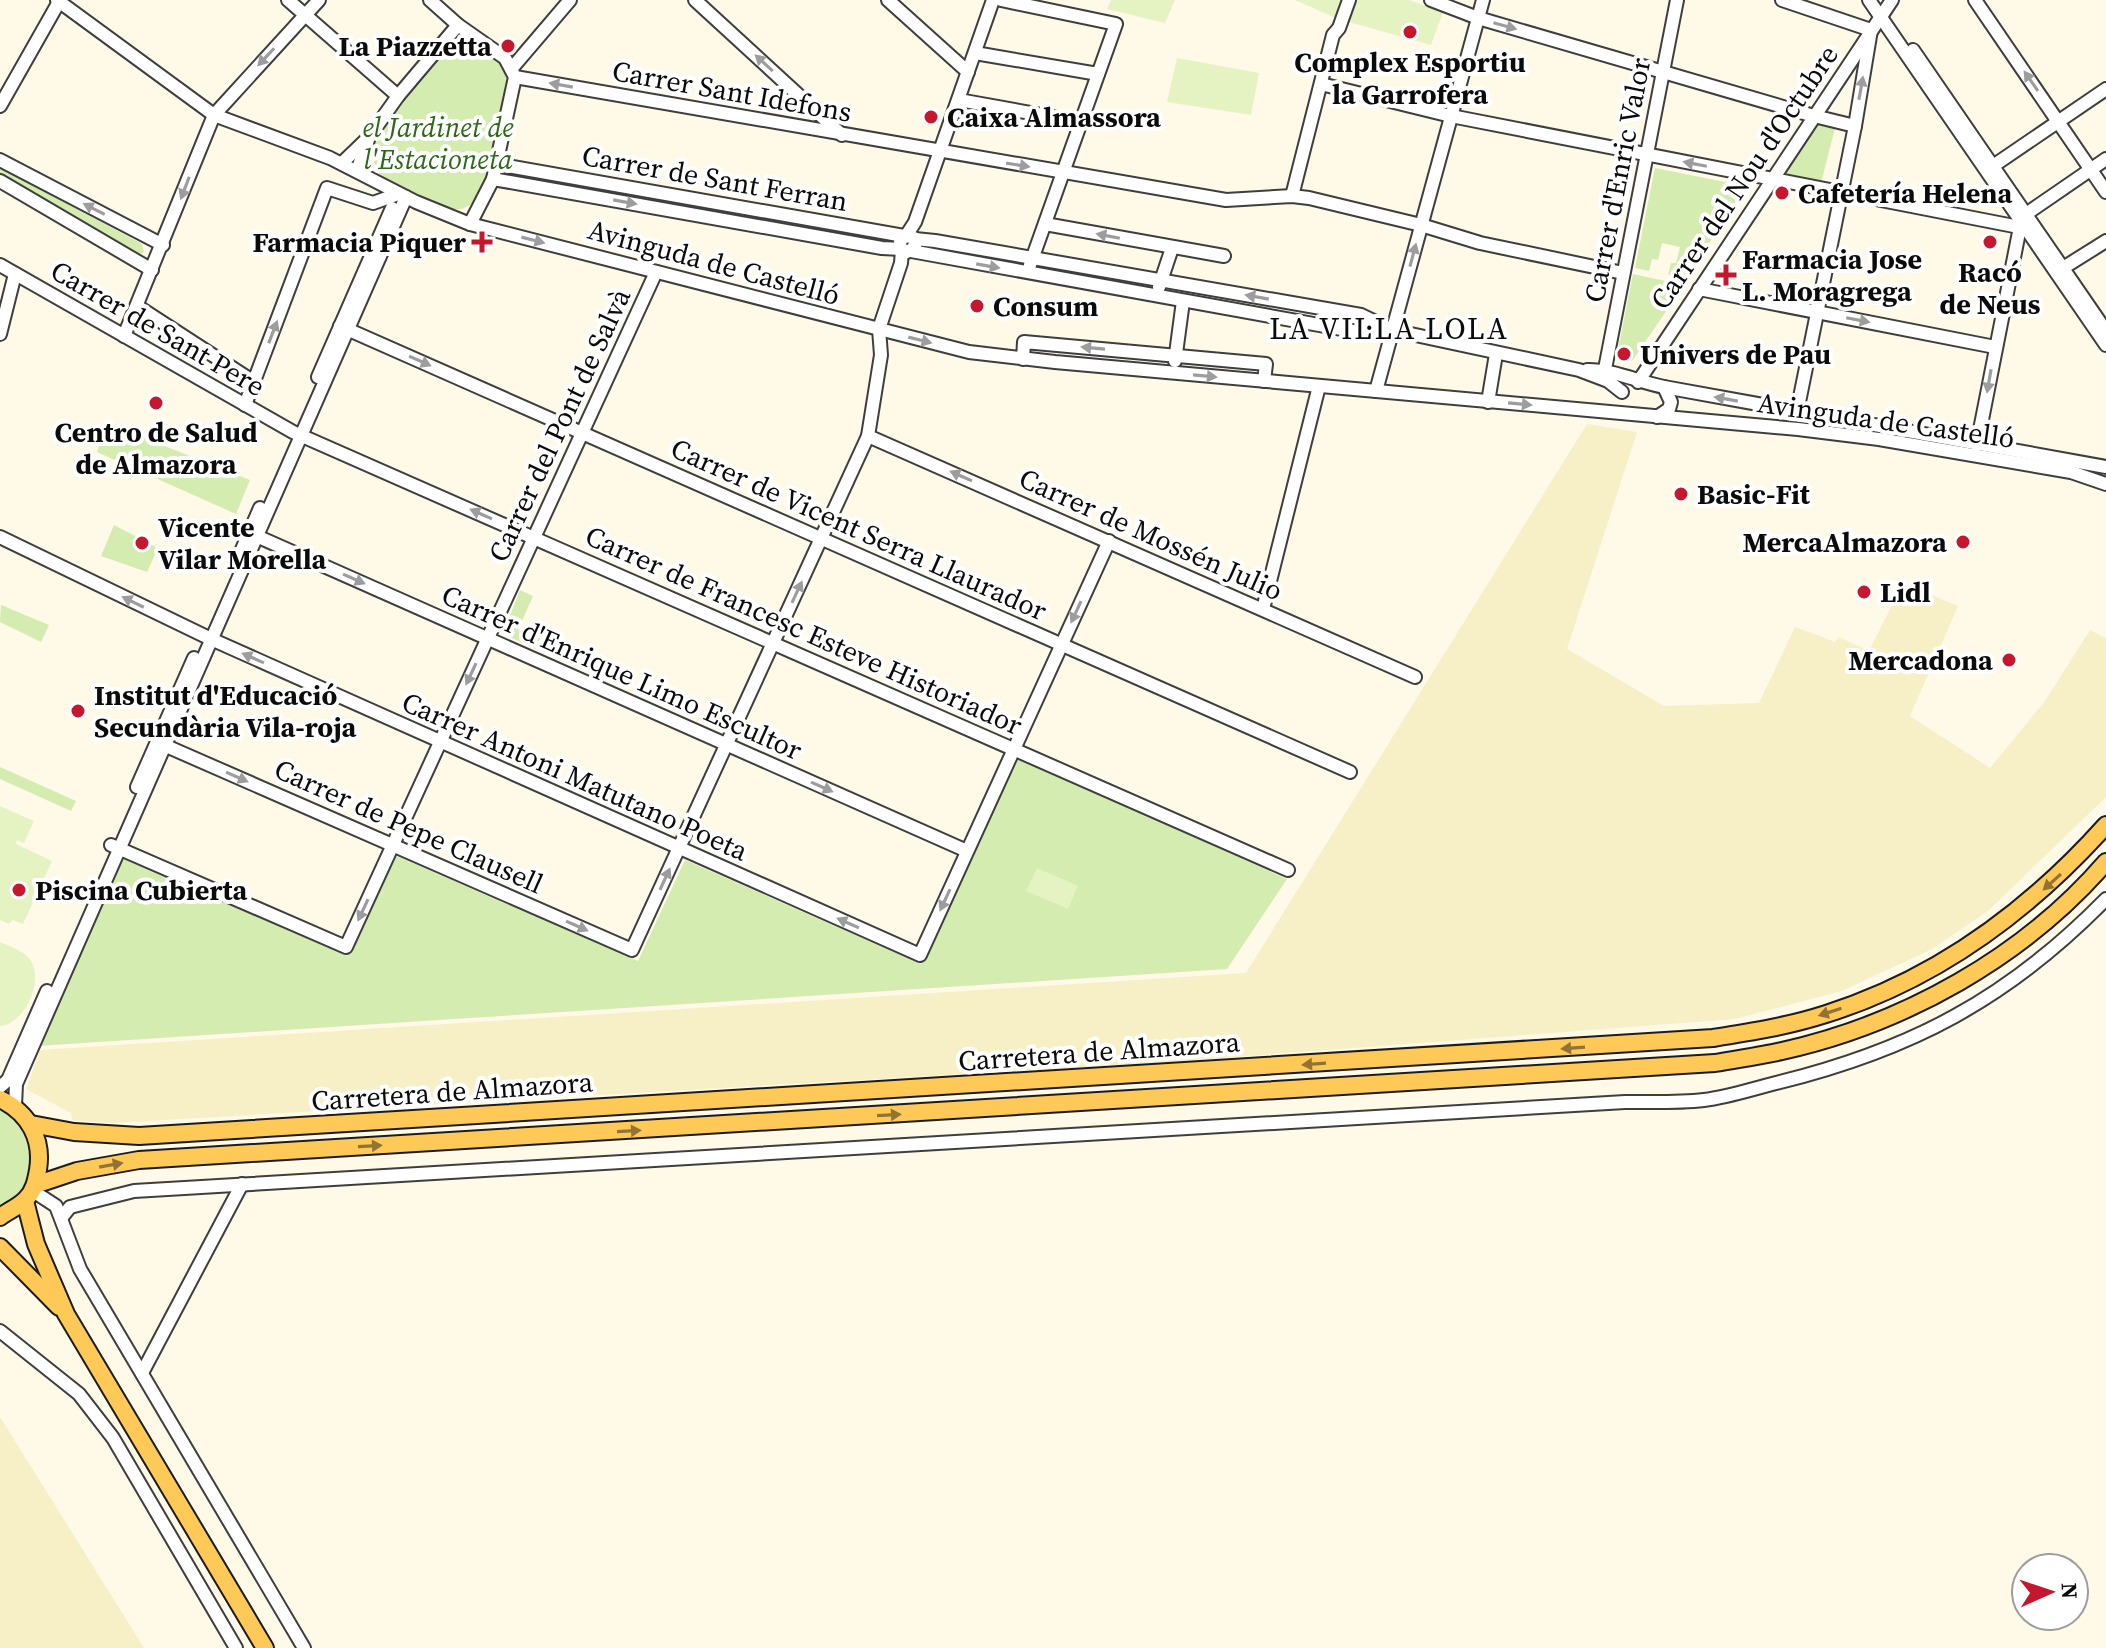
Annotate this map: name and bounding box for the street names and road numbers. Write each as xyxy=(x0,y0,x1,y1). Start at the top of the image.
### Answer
street label: Carrer del Nou d'Octubre xyxy=(1641,37,1847,317)
street label: Carrer Sant Idefons xyxy=(609,51,855,131)
street label: Carrer d'Enric Valor xyxy=(1575,54,1659,305)
street label: Carrer de Sant Ferran xyxy=(579,136,851,220)
street label: Avinguda de Castelló xyxy=(584,210,844,314)
street label: Carrer de Sant Pere xyxy=(44,251,272,405)
street label: Carrer del Pont de Salvà xyxy=(479,281,639,568)
street label: Avinguda de Castelló xyxy=(1755,383,2017,457)
street label: Carrer de Vicent Serra Llaurador xyxy=(665,429,1053,629)
street label: Carrer de Mossén Julio xyxy=(1013,459,1289,609)
street label: Carrer de Francesc Esteve Historiador xyxy=(580,516,1028,744)
street label: Carrer d'Enrique Limo Escultor xyxy=(436,575,808,769)
street label: Carrer Antoni Matutano Poeta xyxy=(396,682,755,870)
street label: Carrer de Pepe Clausell xyxy=(268,750,550,902)
street label: Carretera de Almazora xyxy=(957,1022,1242,1080)
street label: Carretera de Almazora xyxy=(310,1062,595,1120)

